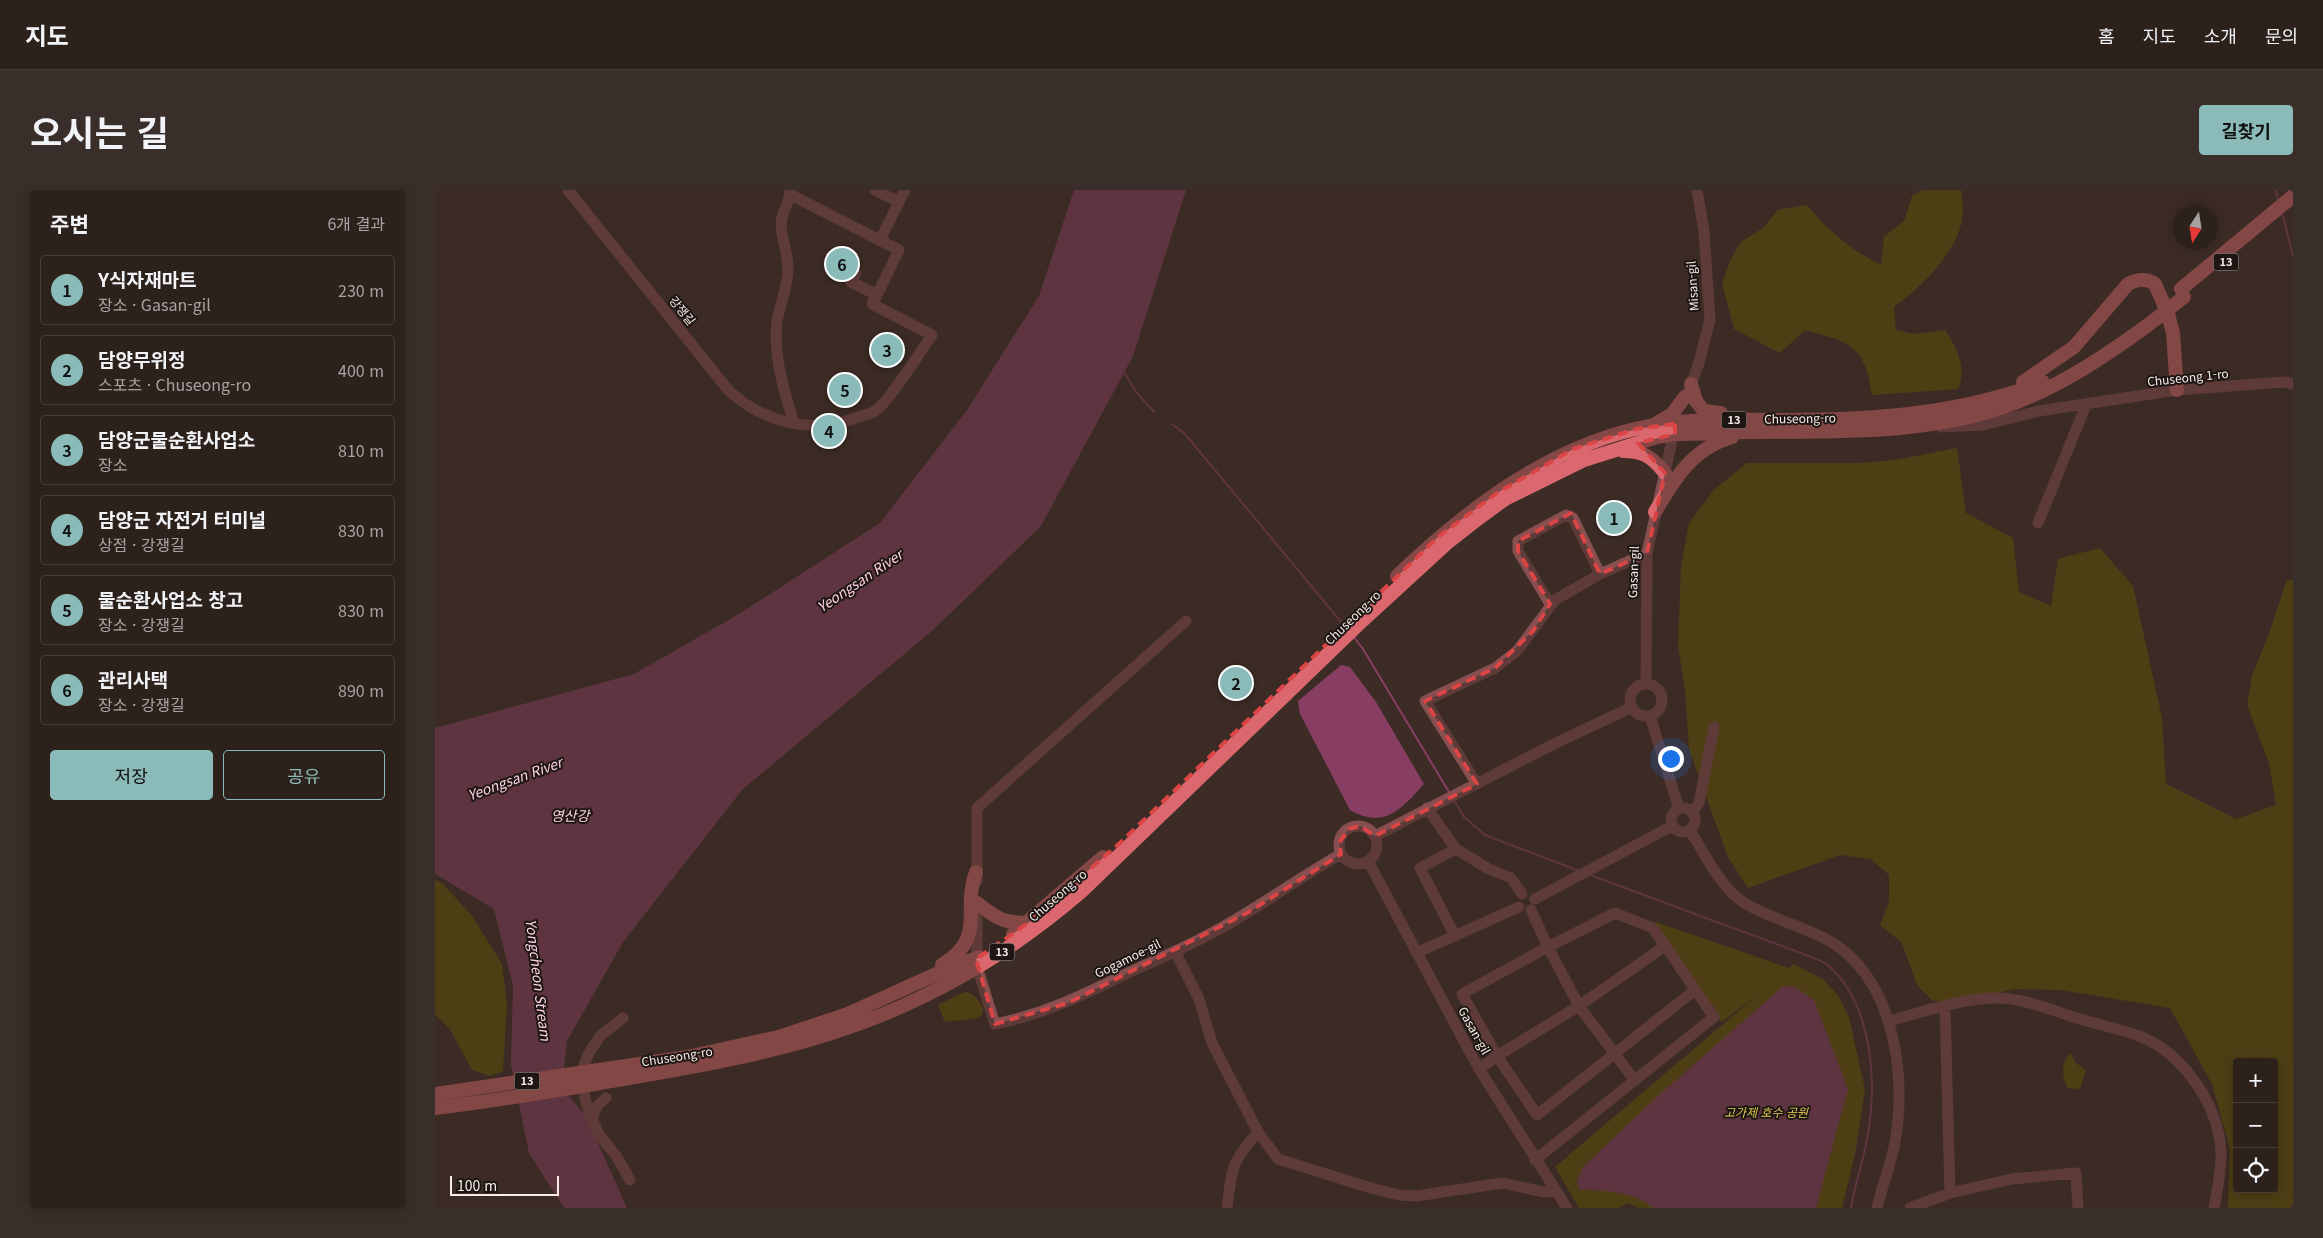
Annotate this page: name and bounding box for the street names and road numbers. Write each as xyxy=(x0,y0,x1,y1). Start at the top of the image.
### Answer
road number: 13 xyxy=(2213,254,2239,270)
street label: Misan-gil xyxy=(1681,260,1702,312)
street label: 강쟁길 xyxy=(666,292,700,328)
street label: Chuseong 1-ro xyxy=(2146,364,2229,389)
street label: Chuseong-ro xyxy=(1764,408,1836,427)
road number: 13 xyxy=(1721,412,1747,428)
street label: Gasan-gil xyxy=(1623,545,1642,598)
street label: Chuseong-ro xyxy=(1320,586,1384,648)
street label: Chuseong-ro xyxy=(1024,865,1090,925)
street label: Gogamoe-gil xyxy=(1091,934,1163,981)
road number: 13 xyxy=(989,944,1015,960)
street label: Gasan-gil xyxy=(1455,1003,1495,1057)
street label: Chuseong-ro xyxy=(640,1042,714,1070)
road number: 13 xyxy=(515,1072,539,1089)

